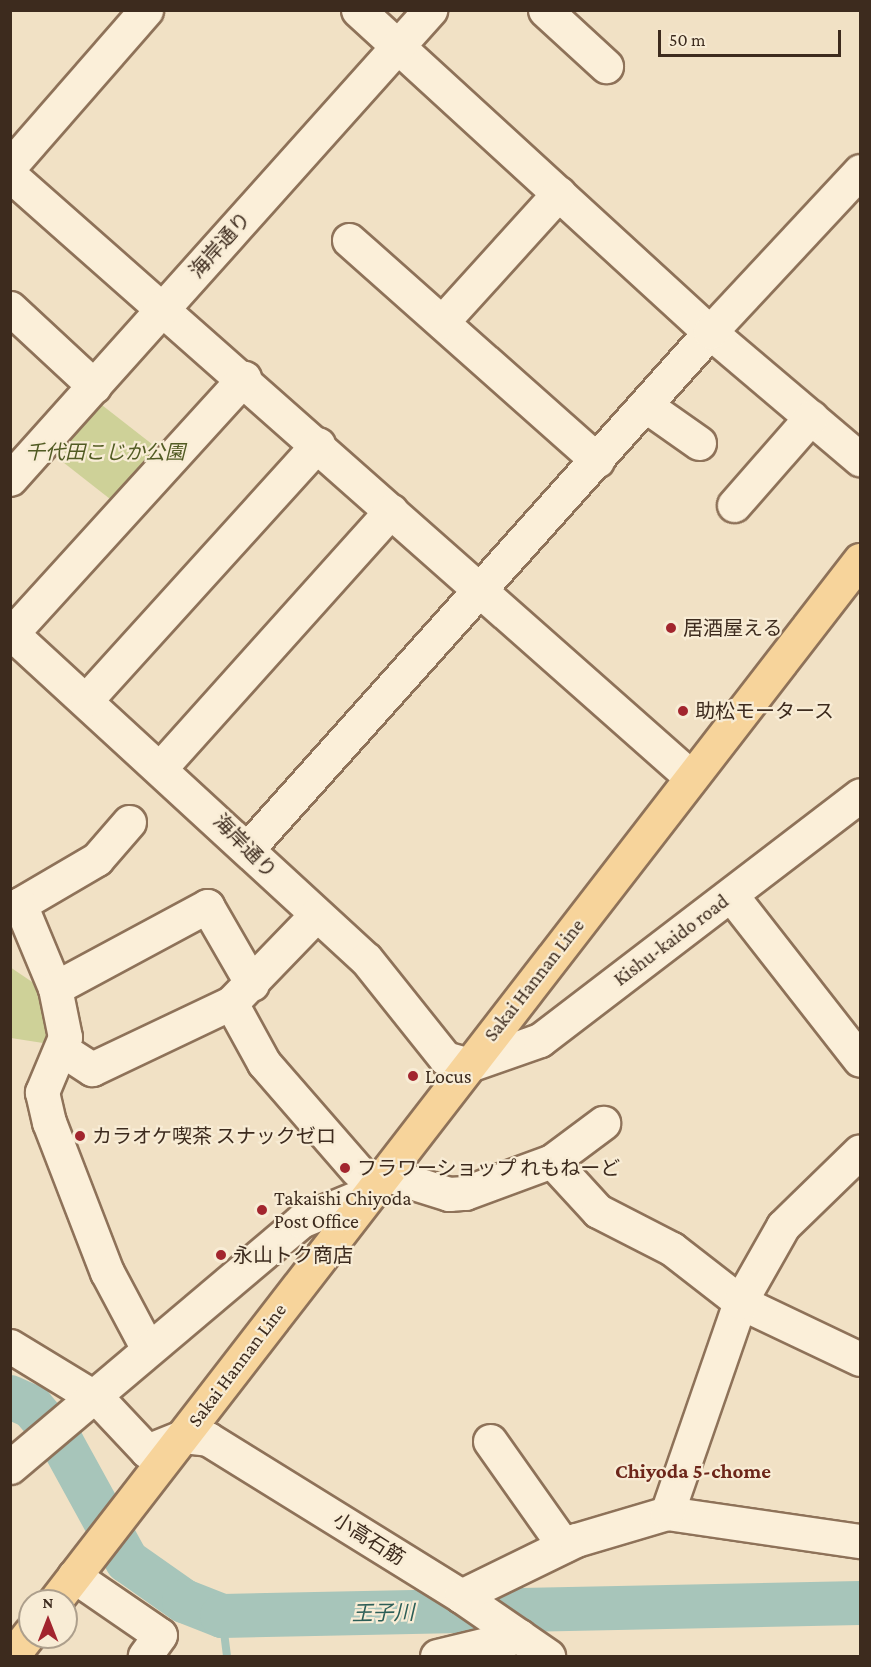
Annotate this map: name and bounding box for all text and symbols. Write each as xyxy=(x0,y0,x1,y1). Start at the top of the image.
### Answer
scale bar xyxy=(661,18,844,56)
text: 50 m xyxy=(669,30,706,50)
street label: 海岸通り xyxy=(184,207,256,283)
park label: 千代田こじか公園 xyxy=(25,440,185,464)
place label: 居酒屋える xyxy=(683,616,783,640)
marker: 居酒屋える xyxy=(664,621,678,635)
place label: 助松モータース xyxy=(695,699,835,723)
marker: 助松モータース xyxy=(676,704,690,718)
street label: 海岸通り xyxy=(209,809,281,883)
street label: Kishu-kaido road xyxy=(609,889,733,991)
street label: Sakai Hannan Line xyxy=(479,914,589,1046)
place label: Locus xyxy=(425,1064,472,1088)
marker: Locus xyxy=(406,1069,420,1083)
place label: カラオケ喫茶 スナックゼロ xyxy=(92,1124,336,1148)
marker: カラオケ喫茶 スナックゼロ xyxy=(73,1129,87,1143)
place label: フラワーショップ れもねーど xyxy=(357,1156,621,1180)
marker: フラワーショップ れもねーど xyxy=(338,1161,352,1175)
place label: Takaishi Chiyoda Post Office xyxy=(274,1186,412,1233)
marker: Takaishi Chiyoda Post Office xyxy=(255,1203,269,1217)
place label: 永山トク商店 xyxy=(233,1243,353,1267)
marker: 永山トク商店 xyxy=(214,1248,228,1262)
street label: Sakai Hannan Line xyxy=(183,1298,291,1432)
district label: Chiyoda 5-chome xyxy=(615,1458,771,1484)
street label: 小高石筋 xyxy=(329,1508,409,1570)
north arrow xyxy=(18,1589,78,1649)
text: N xyxy=(43,1594,53,1611)
water label: 王子川 xyxy=(351,1600,415,1626)

